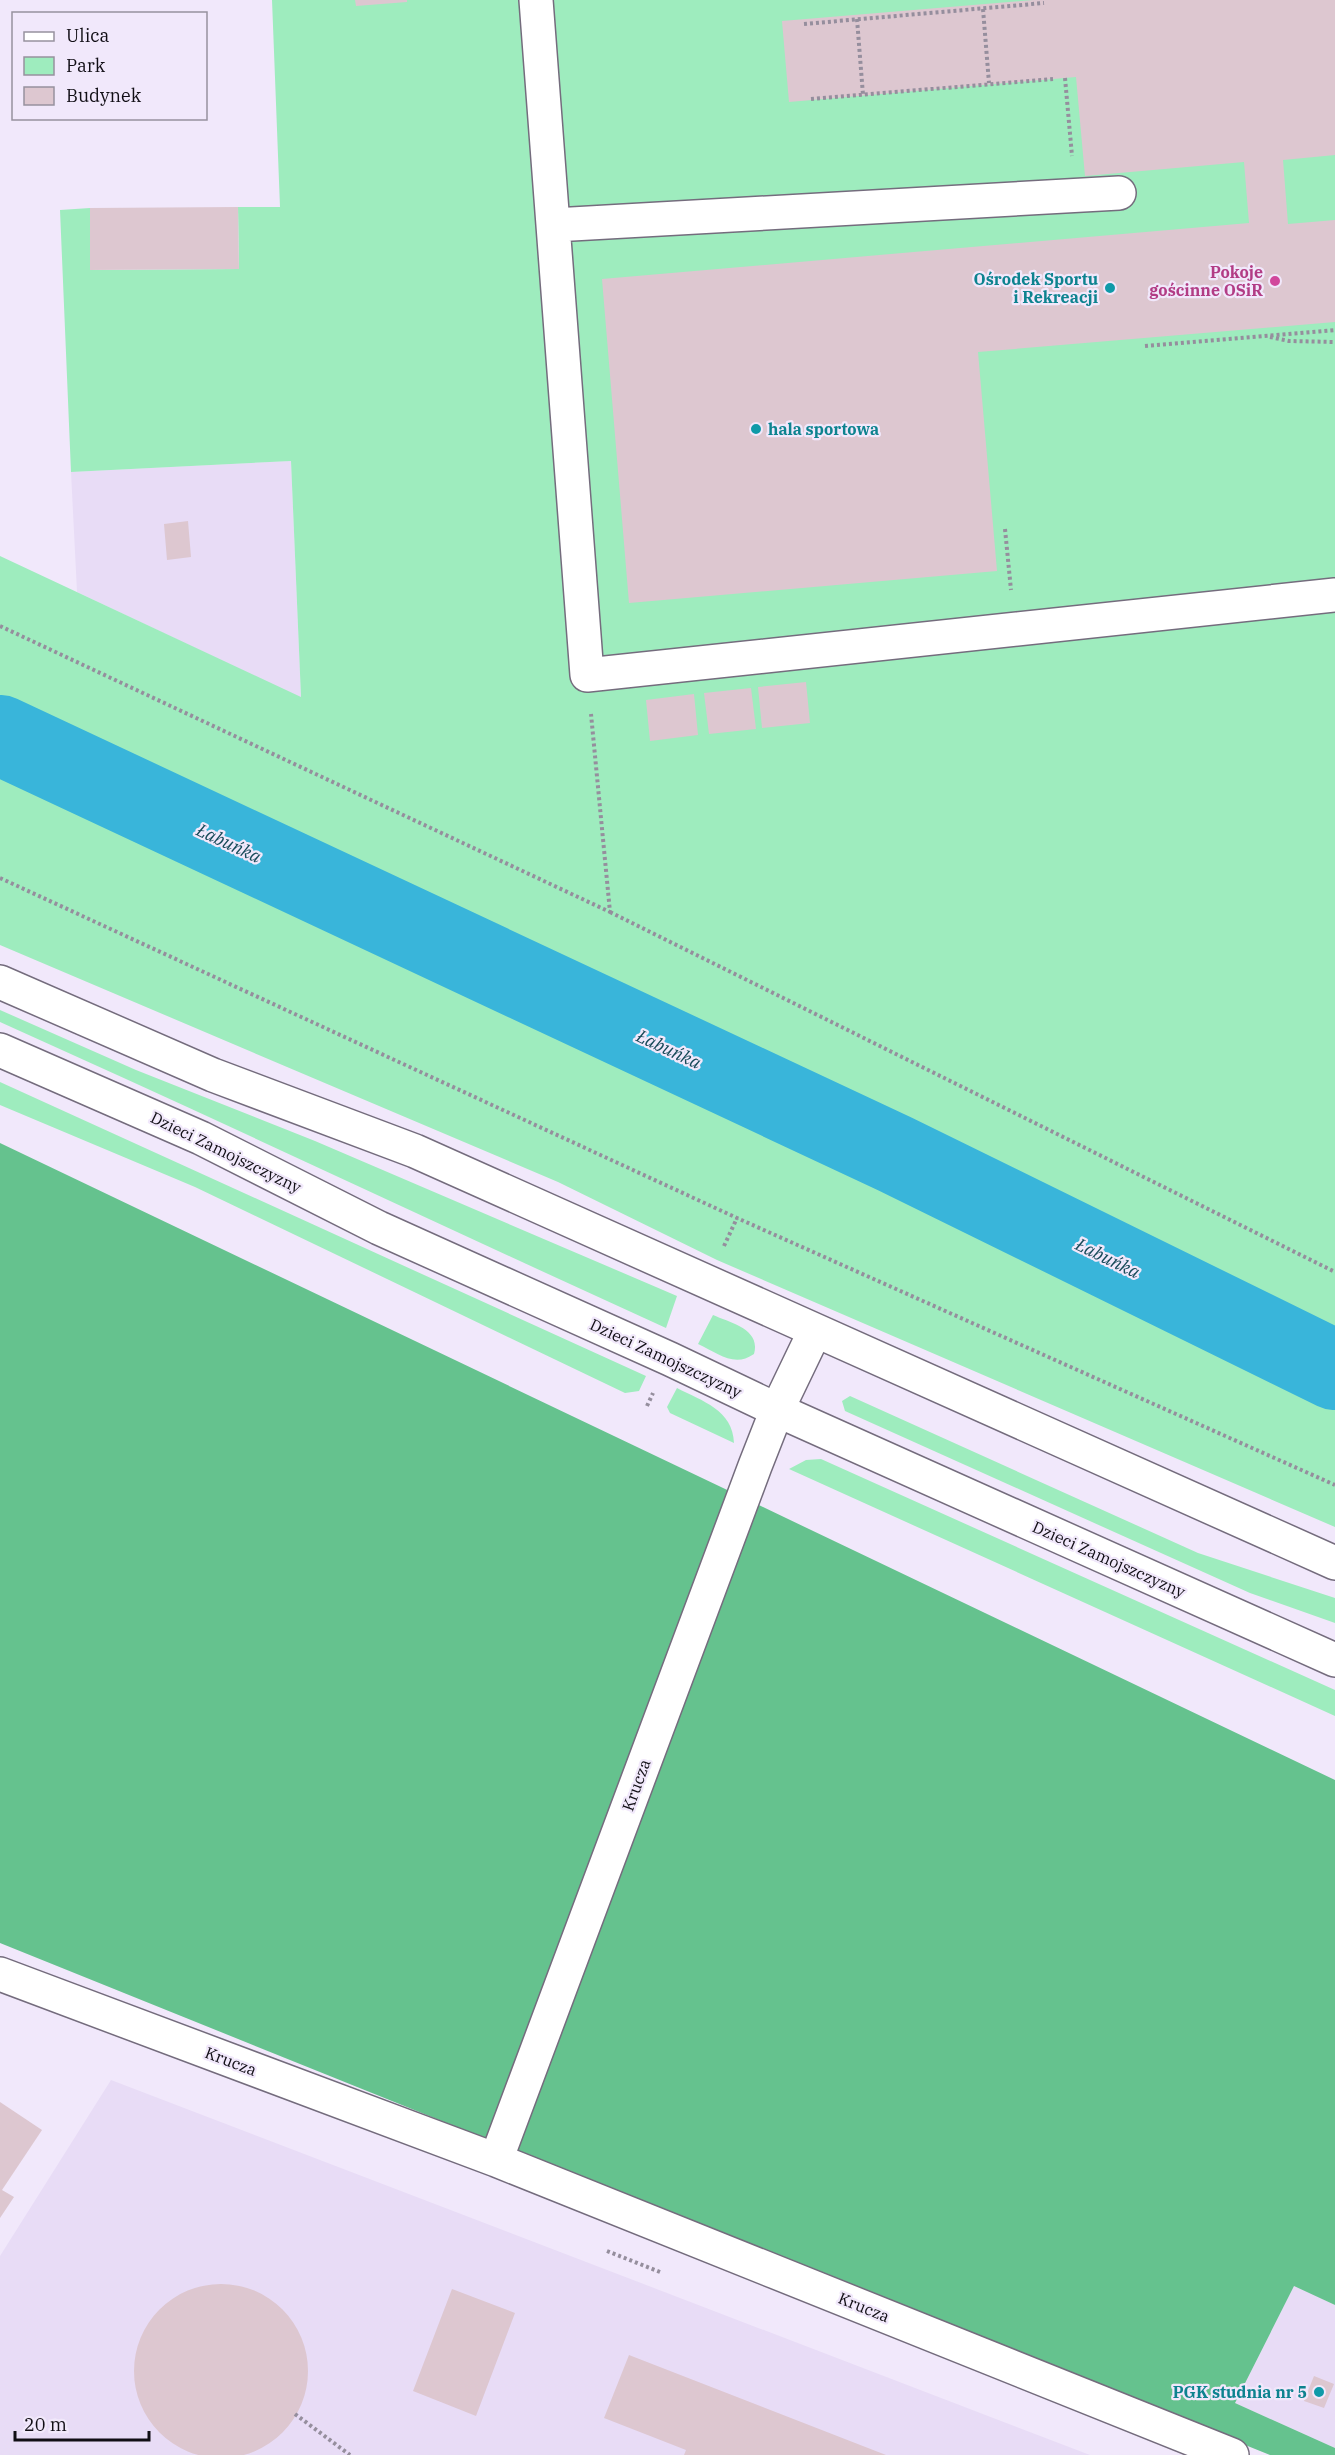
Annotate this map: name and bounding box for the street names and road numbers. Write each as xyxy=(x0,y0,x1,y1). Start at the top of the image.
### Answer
street label: Dzieci Zamojszczyzny xyxy=(147,1107,305,1197)
street label: Dzieci Zamojszczyzny xyxy=(587,1314,745,1402)
street label: Dzieci Zamojszczyzny xyxy=(1029,1516,1189,1602)
street label: Krucza xyxy=(617,1756,655,1814)
street label: Krucza xyxy=(202,2042,260,2080)
street label: Krucza xyxy=(835,2288,893,2326)

